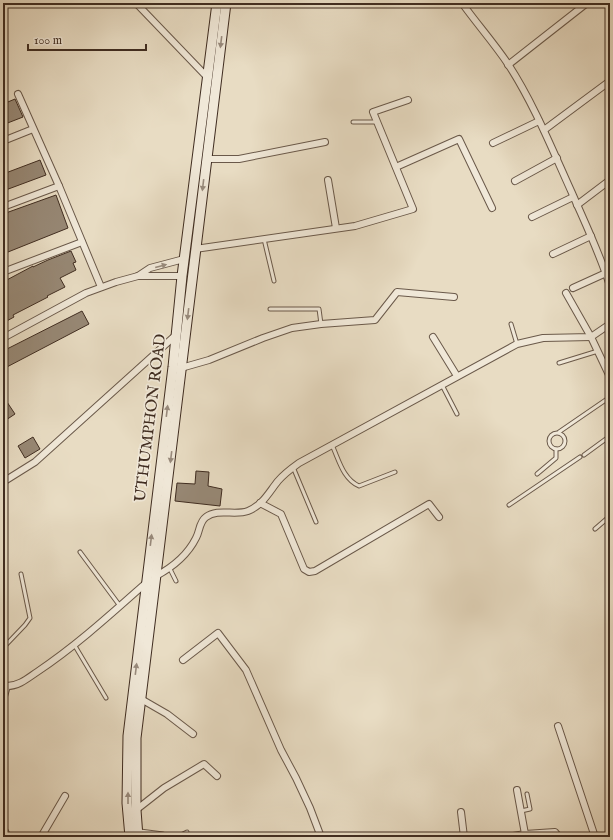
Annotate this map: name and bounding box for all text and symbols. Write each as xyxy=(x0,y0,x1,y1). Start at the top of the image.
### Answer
scale bar xyxy=(28,26,146,52)
text: 100 m xyxy=(34,33,62,48)
one-way arrow xyxy=(217,36,224,48)
one-way arrow xyxy=(200,179,206,191)
one-way arrow xyxy=(154,262,167,268)
one-way arrow xyxy=(184,308,191,320)
street label: UTHUMPHON ROAD xyxy=(131,333,171,503)
one-way arrow xyxy=(164,404,170,417)
one-way arrow xyxy=(167,451,174,463)
one-way arrow xyxy=(148,533,154,546)
one-way arrow xyxy=(133,663,139,675)
one-way arrow xyxy=(124,792,131,804)

